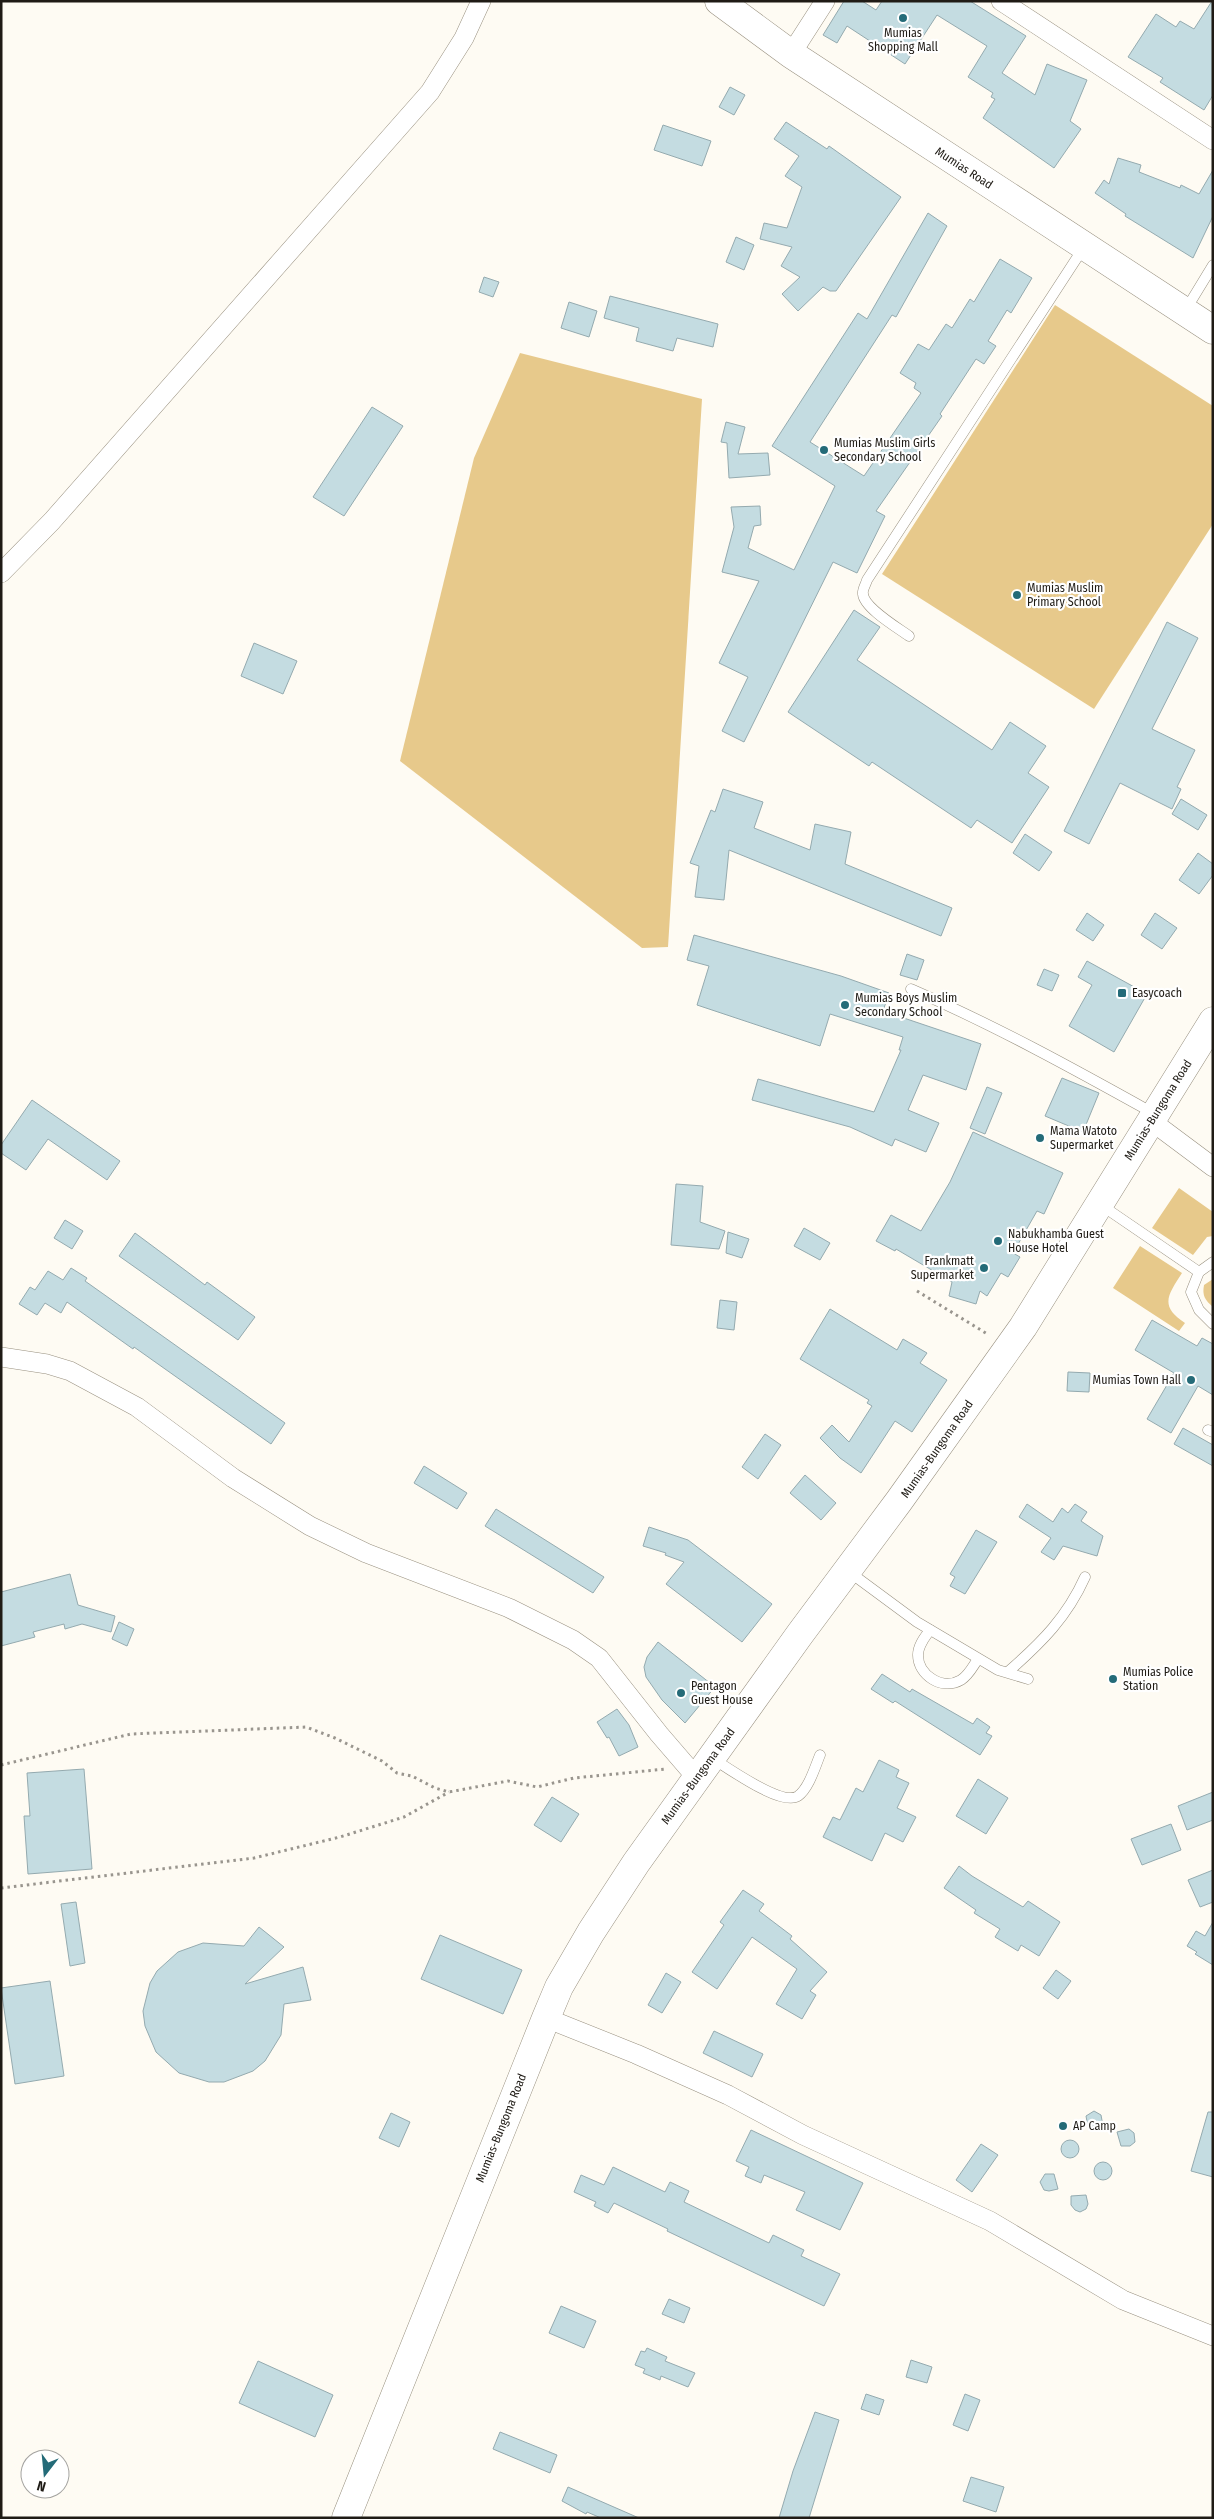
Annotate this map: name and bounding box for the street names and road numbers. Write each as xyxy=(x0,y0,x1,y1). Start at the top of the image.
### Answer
street label: Mumias Road xyxy=(933,144,995,192)
street label: Mumias-Bungoma Road xyxy=(1121,1057,1195,1163)
street label: Mumias-Bungoma Road xyxy=(898,1397,976,1501)
street label: Mumias-Bungoma Road xyxy=(658,1725,738,1827)
street label: Mumias-Bungoma Road xyxy=(473,2072,529,2184)

